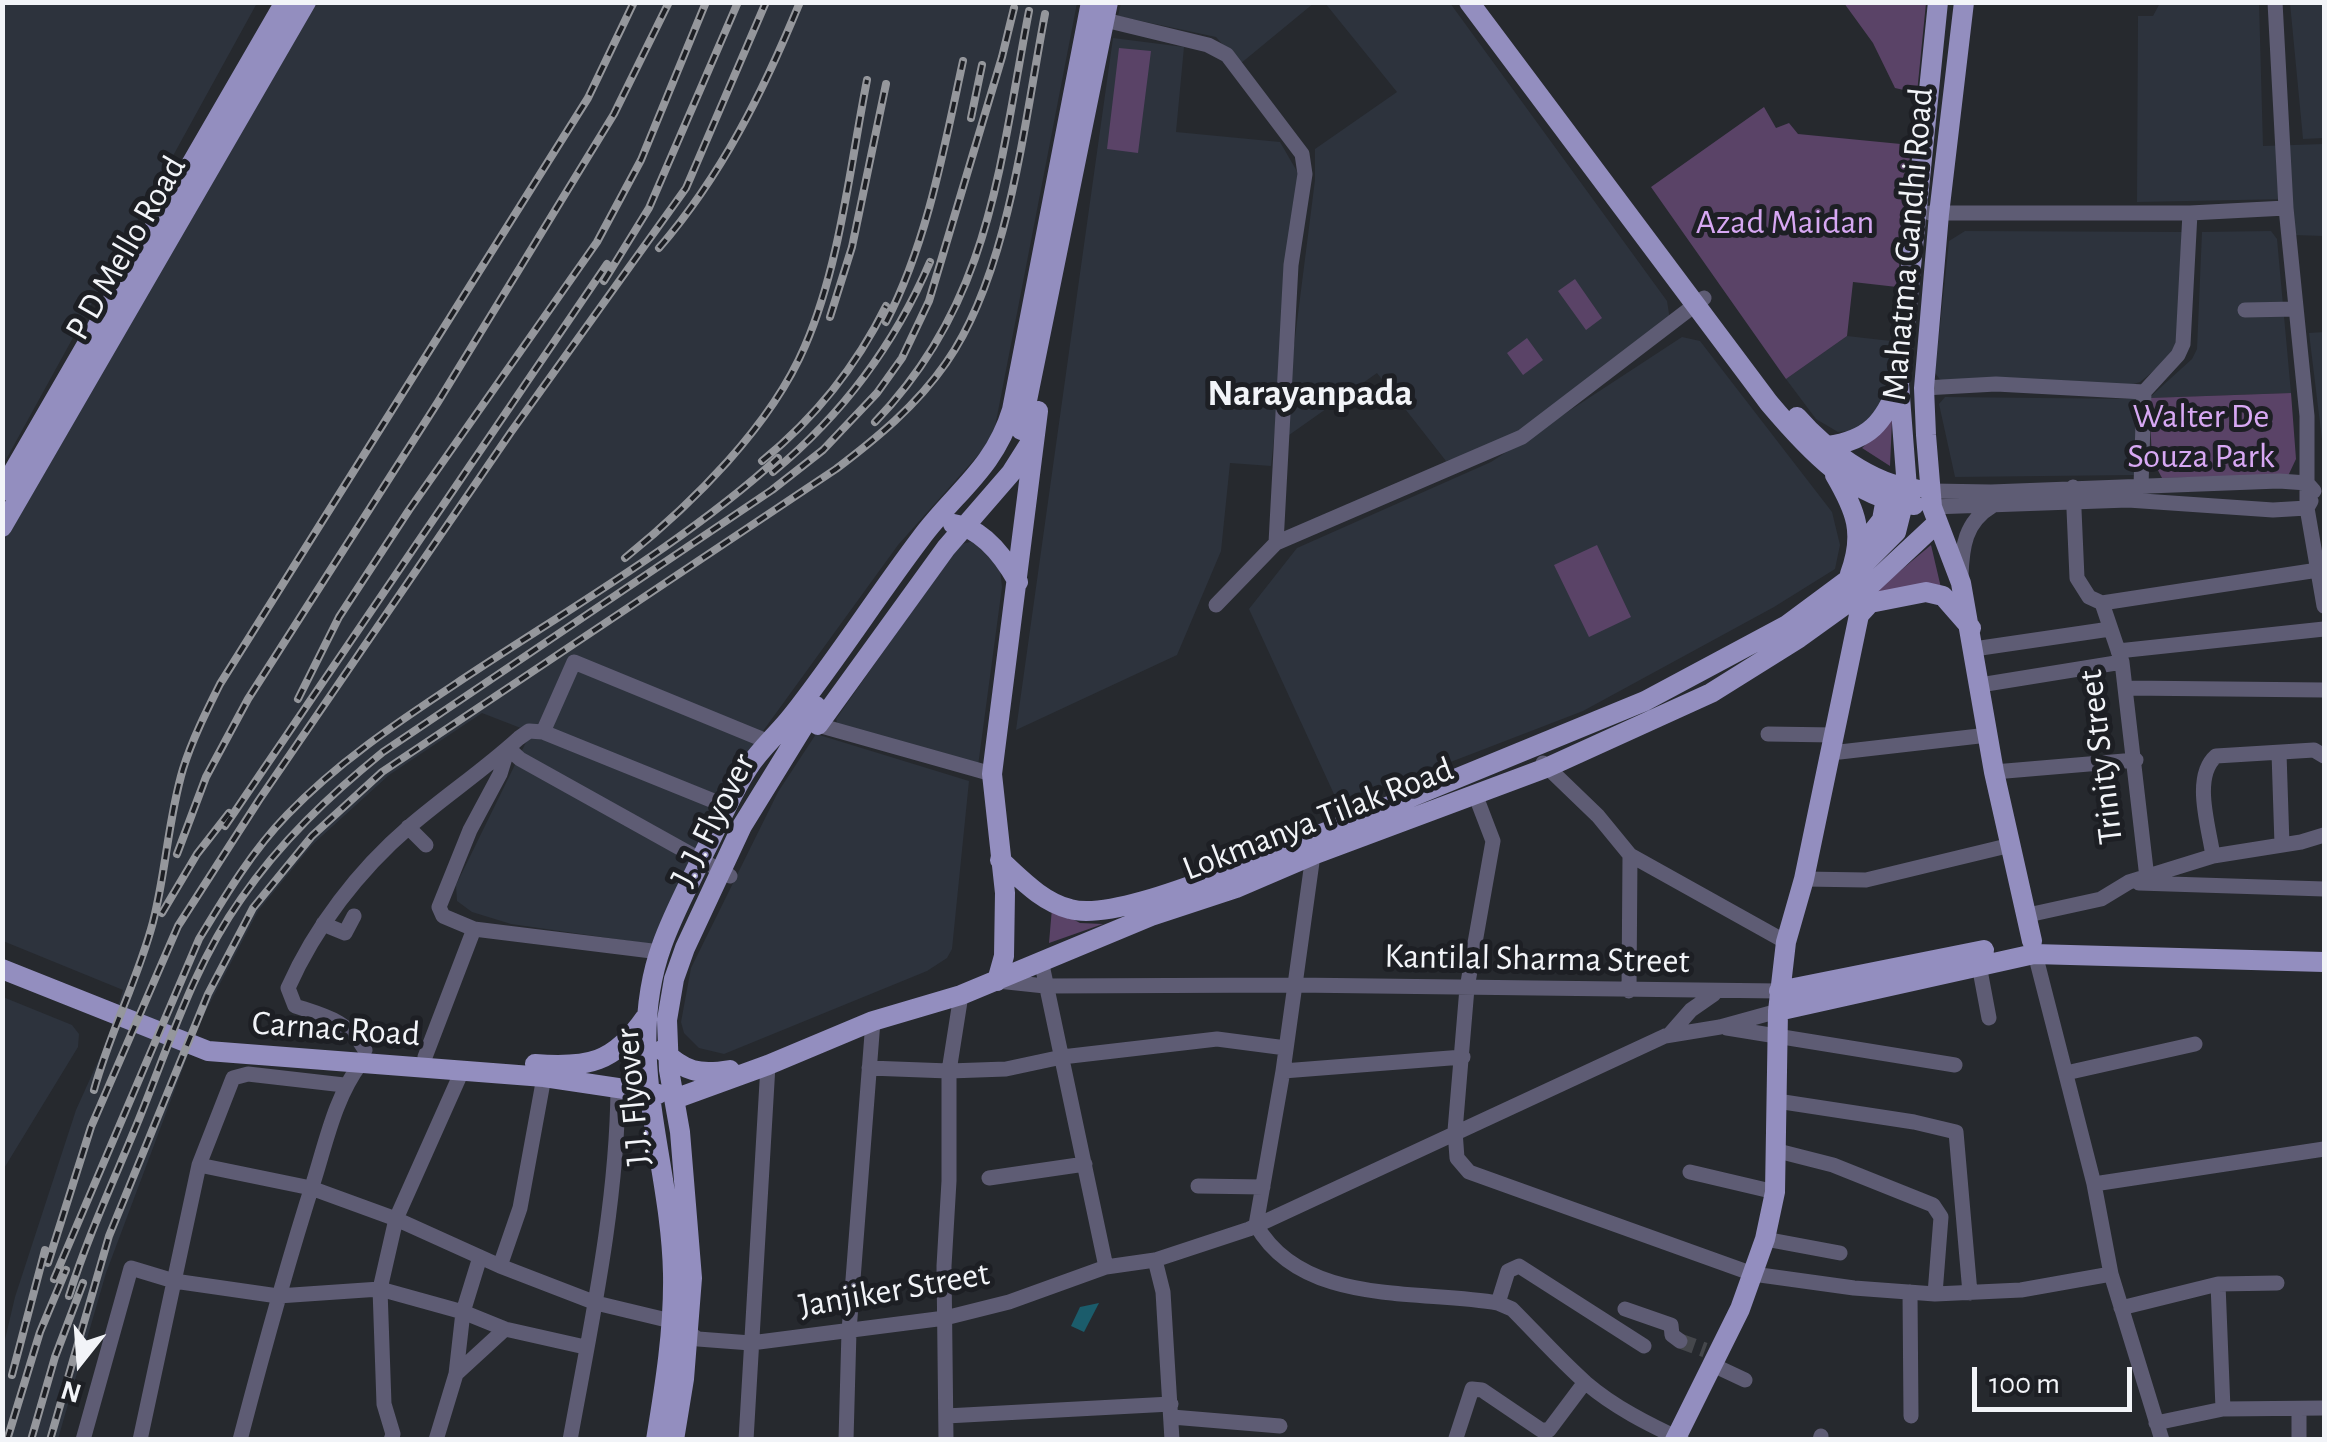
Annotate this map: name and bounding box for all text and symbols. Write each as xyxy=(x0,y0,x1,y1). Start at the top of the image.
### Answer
street label: Mahatma Gandhi Road xyxy=(1873,86,1943,402)
street label: P D Mello Road xyxy=(56,149,196,347)
park label: Azad Maidan xyxy=(1696,201,1874,243)
district label: Narayanpada xyxy=(1207,371,1413,417)
park label: Walter De Souza Park xyxy=(2127,395,2275,477)
street label: Trinity Street xyxy=(2069,667,2133,847)
street label: J. J. Flyover xyxy=(662,746,764,894)
street label: Lokmanya Tilak Road xyxy=(1177,748,1459,890)
street label: Kantilal Sharma Street xyxy=(1384,935,1690,983)
street label: Carnac Road xyxy=(251,1002,421,1056)
street label: J.J. Flyover xyxy=(606,1026,660,1168)
street label: Janjiker Street xyxy=(795,1253,993,1327)
north arrow xyxy=(30,1312,130,1412)
scale bar xyxy=(1977,1347,2137,1409)
text: 100 m xyxy=(1989,1369,2060,1399)
text: N xyxy=(58,1374,85,1407)

